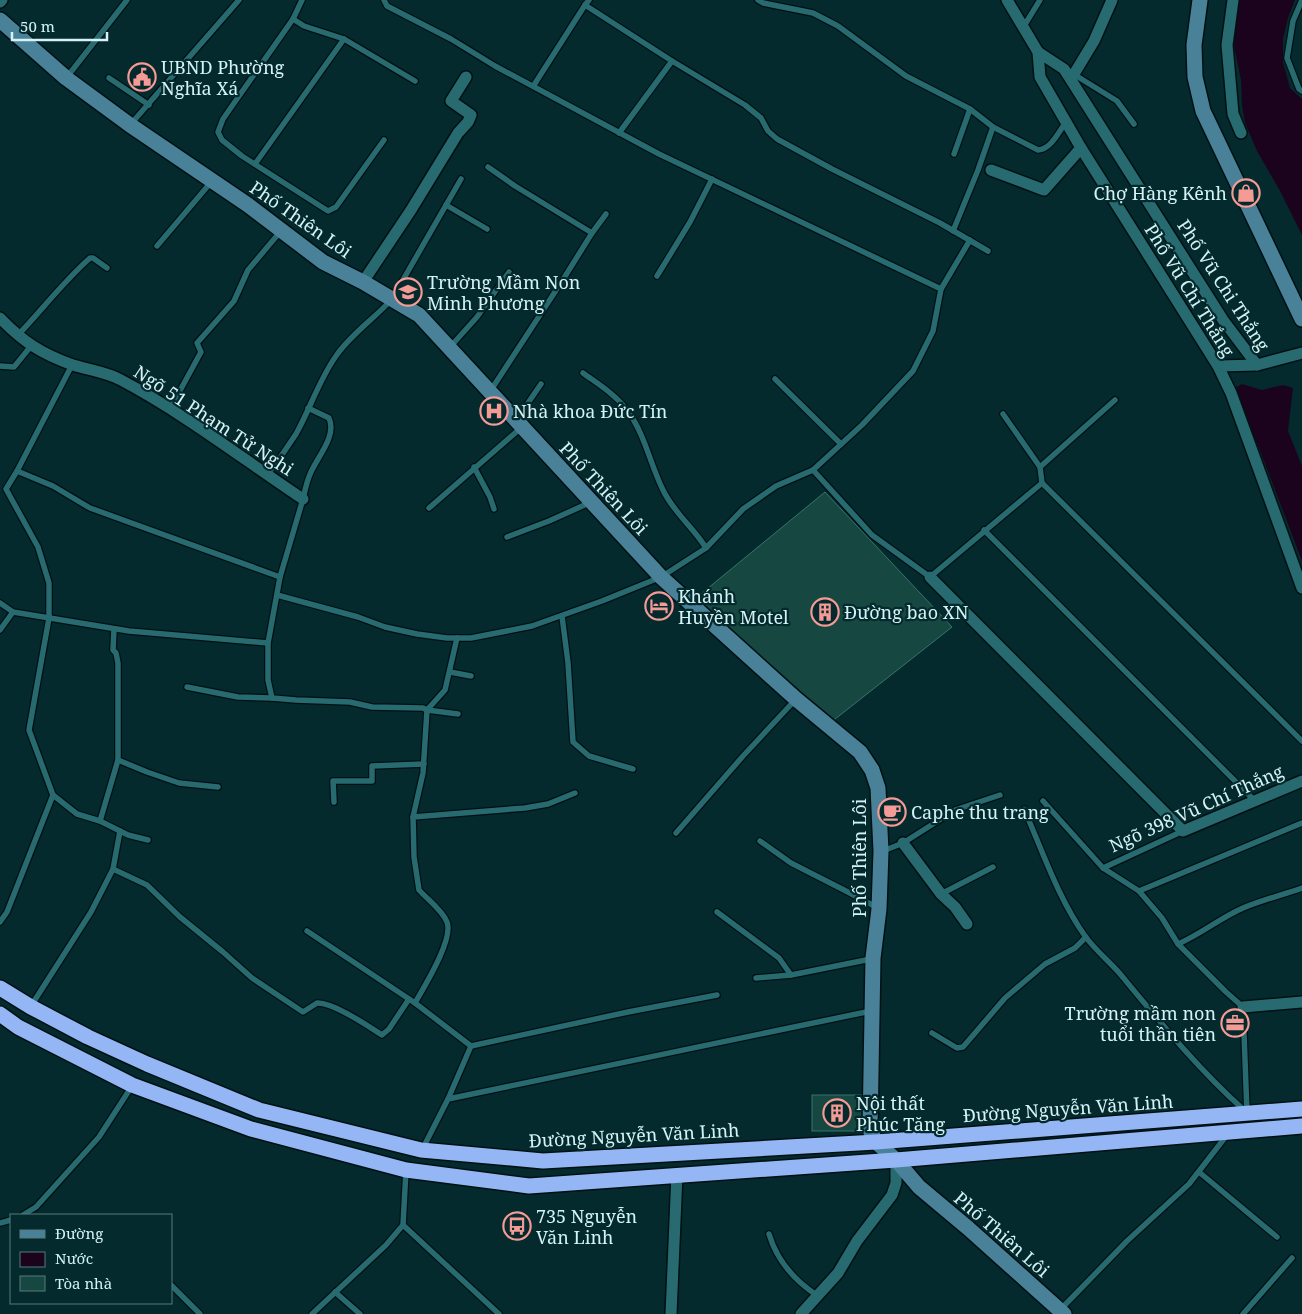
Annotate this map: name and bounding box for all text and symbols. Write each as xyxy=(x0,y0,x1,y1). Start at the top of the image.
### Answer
scale bar xyxy=(12,10,108,42)
text: 50 m xyxy=(20,16,55,36)
place label: UBND Phường Nghĩa Xá xyxy=(161,55,285,100)
public building icon: UBND Phường Nghĩa Xá xyxy=(127,62,157,92)
street label: Phố Thiên Lôi xyxy=(245,175,357,263)
shop icon: Chợ Hàng Kênh xyxy=(1231,178,1261,208)
place label: Chợ Hàng Kênh xyxy=(1094,181,1227,205)
street label: Phố Vũ Chi Thắng xyxy=(1172,215,1276,356)
street label: Phố Vũ Chí Thắng xyxy=(1139,219,1241,361)
place label: Trường Mầm Non Minh Phương xyxy=(427,270,581,315)
school or university icon: Trường Mầm Non Minh Phương xyxy=(393,277,423,307)
street label: Ngõ 51 Phạm Tử Nghi xyxy=(130,359,299,481)
hospital icon: Nhà khoa Đức Tín xyxy=(479,396,509,426)
place label: Nhà khoa Đức Tín xyxy=(513,399,668,423)
street label: Phố Thiên Lôi xyxy=(555,436,653,540)
place label: Khánh Huyền Motel xyxy=(678,584,789,629)
hotel icon: Khánh Huyền Motel xyxy=(644,591,674,621)
building icon: Đường bao XN xyxy=(810,597,840,627)
place label: Đường bao XN xyxy=(844,600,969,624)
street label: Ngõ 398 Vũ Chí Thắng xyxy=(1105,759,1287,857)
cafe icon: Caphe thu trang xyxy=(877,797,907,827)
street label: Phố Thiên Lôi xyxy=(847,798,871,917)
place label: Caphe thu trang xyxy=(911,800,1049,824)
place label: Trường mầm non tuổi thần tiên xyxy=(1065,1001,1216,1046)
office icon: Trường mầm non tuổi thần tiên xyxy=(1220,1008,1250,1038)
street label: Đường Nguyễn Văn Linh xyxy=(962,1089,1174,1127)
place label: Nội thất Phúc Tăng xyxy=(856,1091,946,1136)
building icon: Nội thất Phúc Tăng xyxy=(822,1098,852,1128)
street label: Đường Nguyễn Văn Linh xyxy=(528,1117,740,1153)
street label: Phố Thiên Lôi xyxy=(949,1186,1055,1282)
place label: 735 Nguyễn Văn Linh xyxy=(536,1204,638,1249)
bus stop icon: 735 Nguyễn Văn Linh xyxy=(502,1211,532,1241)
legend xyxy=(10,1214,172,1304)
text: Đường xyxy=(55,1223,103,1243)
text: Nước xyxy=(55,1248,93,1268)
text: Tòa nhà xyxy=(55,1273,112,1293)

